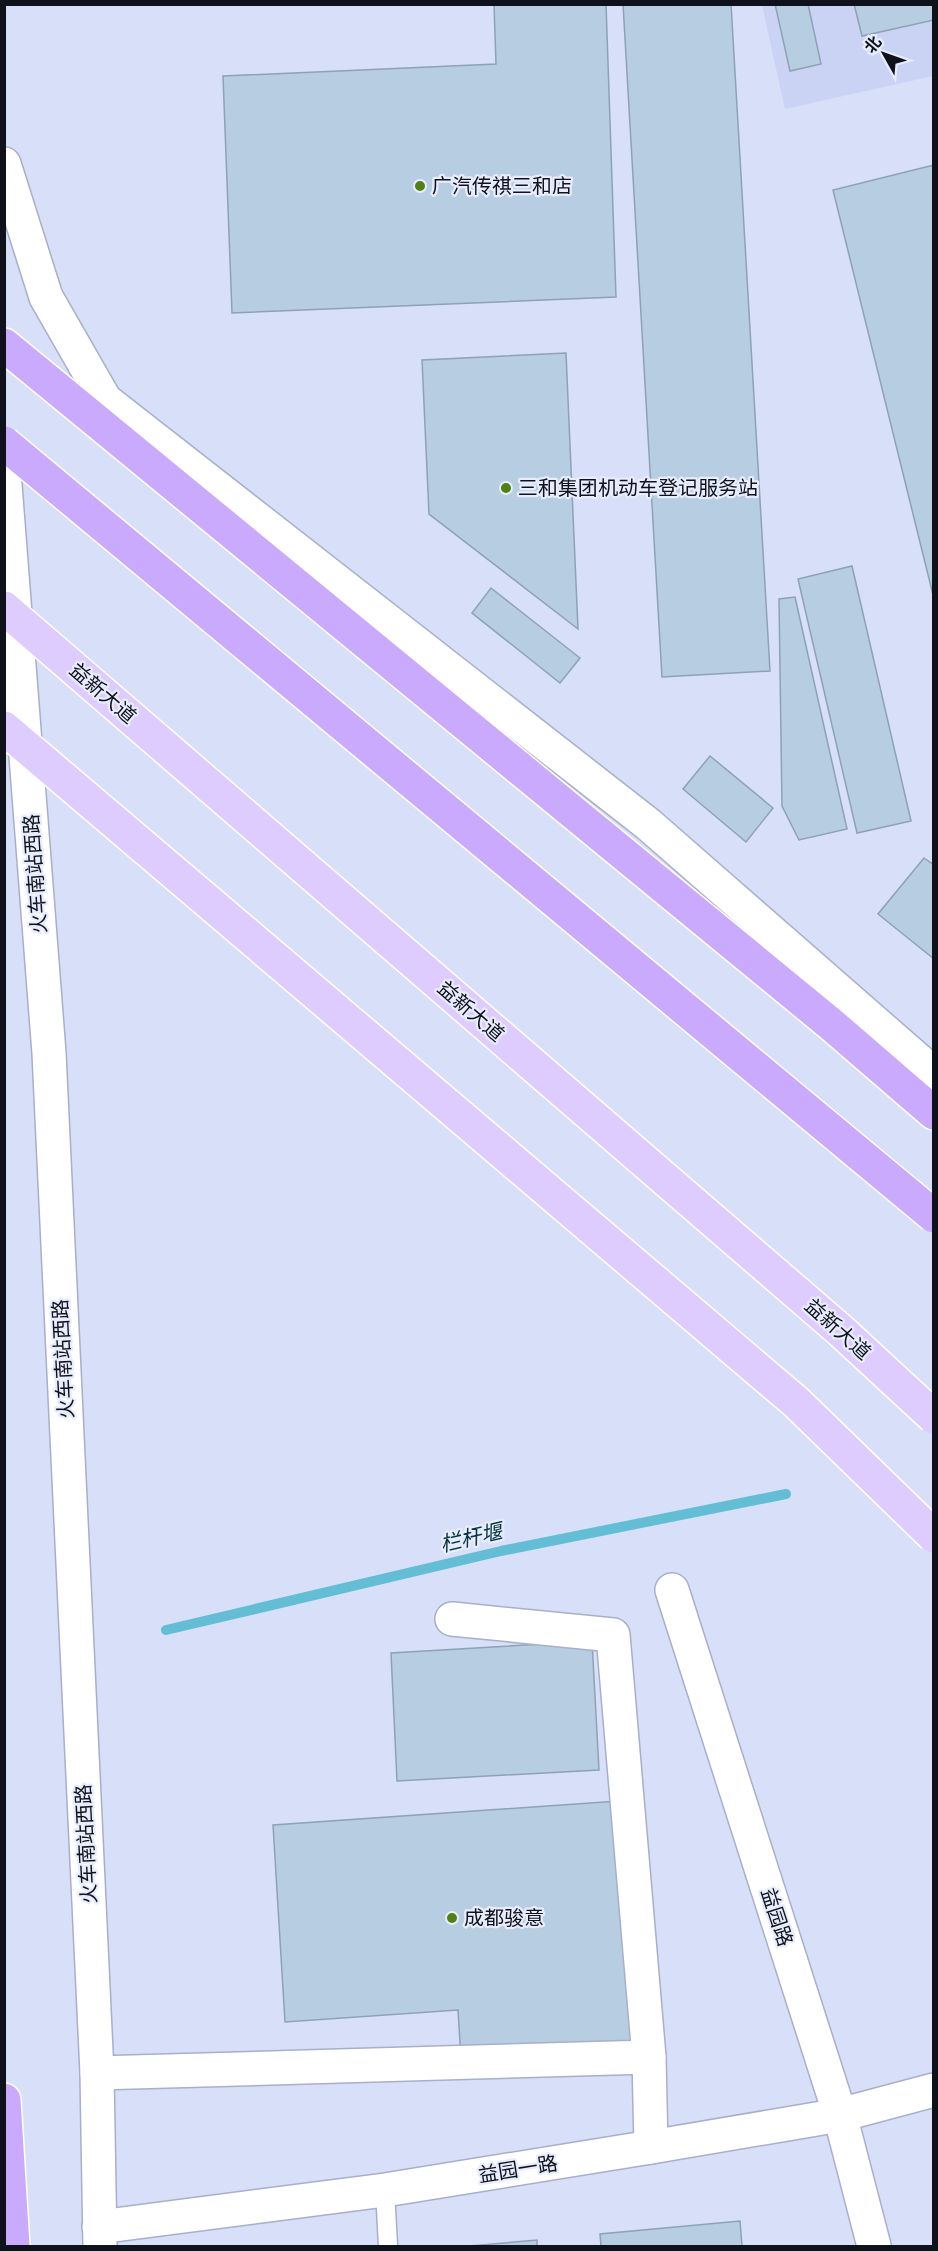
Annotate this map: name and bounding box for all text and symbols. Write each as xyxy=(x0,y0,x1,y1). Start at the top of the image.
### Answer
north arrow xyxy=(854,24,914,84)
text: 北 xyxy=(859,31,886,58)
place label: 广汽传祺三和店 xyxy=(432,172,572,199)
marker: 广汽传祺三和店 xyxy=(413,179,427,193)
place label: 三和集团机动车登记服务站 xyxy=(518,474,758,501)
marker: 三和集团机动车登记服务站 xyxy=(499,481,513,495)
street label: 益新大道 xyxy=(64,656,142,729)
street label: 火车南站西路 xyxy=(17,813,52,935)
street label: 益新大道 xyxy=(432,974,510,1047)
street label: 益新大道 xyxy=(800,1292,877,1365)
street label: 火车南站西路 xyxy=(46,1298,79,1420)
water label: 栏杆堰 xyxy=(437,1516,508,1558)
street label: 火车南站西路 xyxy=(69,1783,102,1905)
street label: 益园路 xyxy=(755,1884,800,1950)
place label: 成都骏意 xyxy=(464,1904,544,1931)
marker: 成都骏意 xyxy=(445,1911,459,1925)
street label: 益园一路 xyxy=(476,2149,560,2188)

